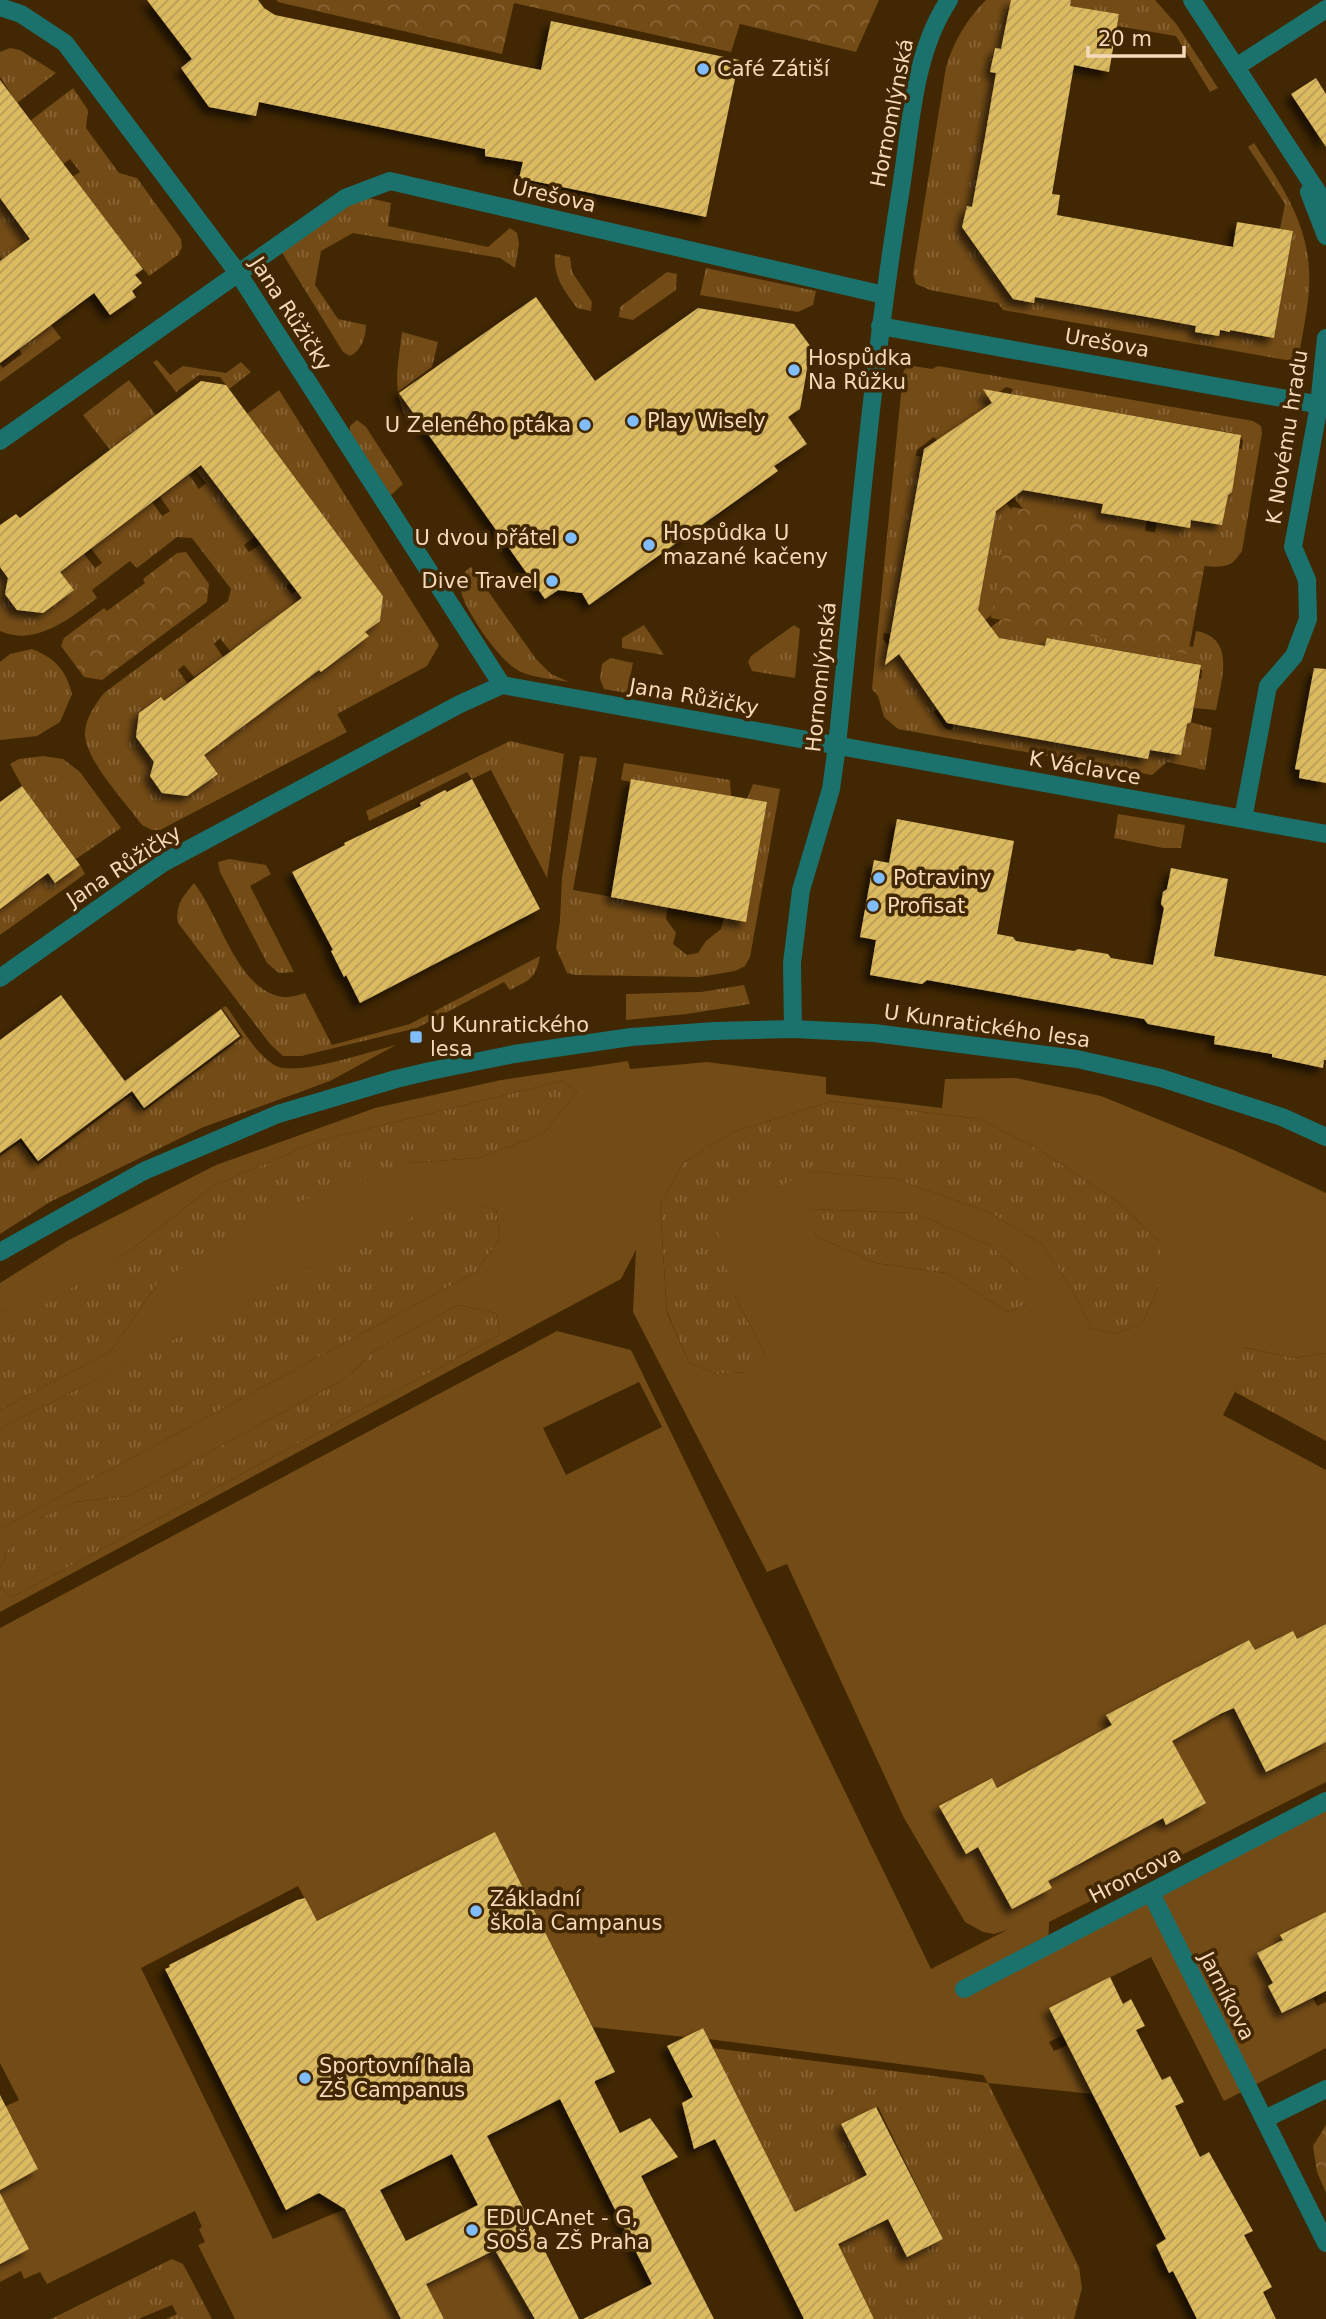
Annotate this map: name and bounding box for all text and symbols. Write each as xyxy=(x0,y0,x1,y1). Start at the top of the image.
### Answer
scale bar xyxy=(1088,14,1184,58)
text: 20 m xyxy=(1098,27,1152,51)
street label: Hornomlýnská xyxy=(866,37,918,189)
place label: Café Zátiší xyxy=(717,57,831,81)
marker: Café Zátiší xyxy=(695,61,711,77)
street label: Urešova xyxy=(510,175,598,217)
street label: Jana Růžičky xyxy=(244,251,337,376)
street label: Urešova xyxy=(1063,324,1151,362)
place label: Hospůdka Na Růžku xyxy=(808,346,912,394)
street label: K Novému hradu xyxy=(1261,348,1313,526)
marker: Hospůdka Na Růžku xyxy=(786,362,802,378)
place label: Play Wisely xyxy=(647,409,766,433)
place label: U Zeleného ptáka xyxy=(385,413,571,437)
marker: Play Wisely xyxy=(625,413,641,429)
marker: U Zeleného ptáka xyxy=(577,417,593,433)
place label: Hospůdka U mazané kačeny xyxy=(663,521,828,569)
place label: U dvou přátel xyxy=(415,526,557,550)
marker: U dvou přátel xyxy=(563,530,579,546)
marker: Hospůdka U mazané kačeny xyxy=(641,537,657,553)
place label: Dive Travel xyxy=(422,569,538,593)
marker: Dive Travel xyxy=(544,573,560,589)
street label: Hornomlýnská xyxy=(801,601,841,753)
street label: Jana Růžičky xyxy=(625,673,761,720)
street label: K Václavce xyxy=(1027,746,1143,790)
street label: Jana Růžičky xyxy=(61,820,186,913)
place label: Potraviny xyxy=(893,866,992,890)
marker: Potraviny xyxy=(871,870,887,886)
place label: Profisat xyxy=(887,894,966,918)
marker: Profisat xyxy=(865,898,881,914)
street label: U Kunratického lesa xyxy=(882,1000,1092,1052)
place label: U Kunratického lesa xyxy=(430,1013,589,1061)
marker: U Kunratického lesa xyxy=(408,1029,424,1045)
street label: Hroncova xyxy=(1085,1842,1185,1908)
place label: Základní škola Campanus xyxy=(490,1887,662,1935)
marker: Základní škola Campanus xyxy=(468,1903,484,1919)
street label: Jarníkova xyxy=(1194,1946,1259,2044)
place label: Sportovní hala ZŠ Campanus xyxy=(319,2054,471,2102)
marker: Sportovní hala ZŠ Campanus xyxy=(297,2070,313,2086)
place label: EDUCAnet - G, SOŠ a ZŠ Praha xyxy=(486,2206,650,2254)
marker: EDUCAnet - G, SOŠ a ZŠ Praha xyxy=(464,2222,480,2238)

